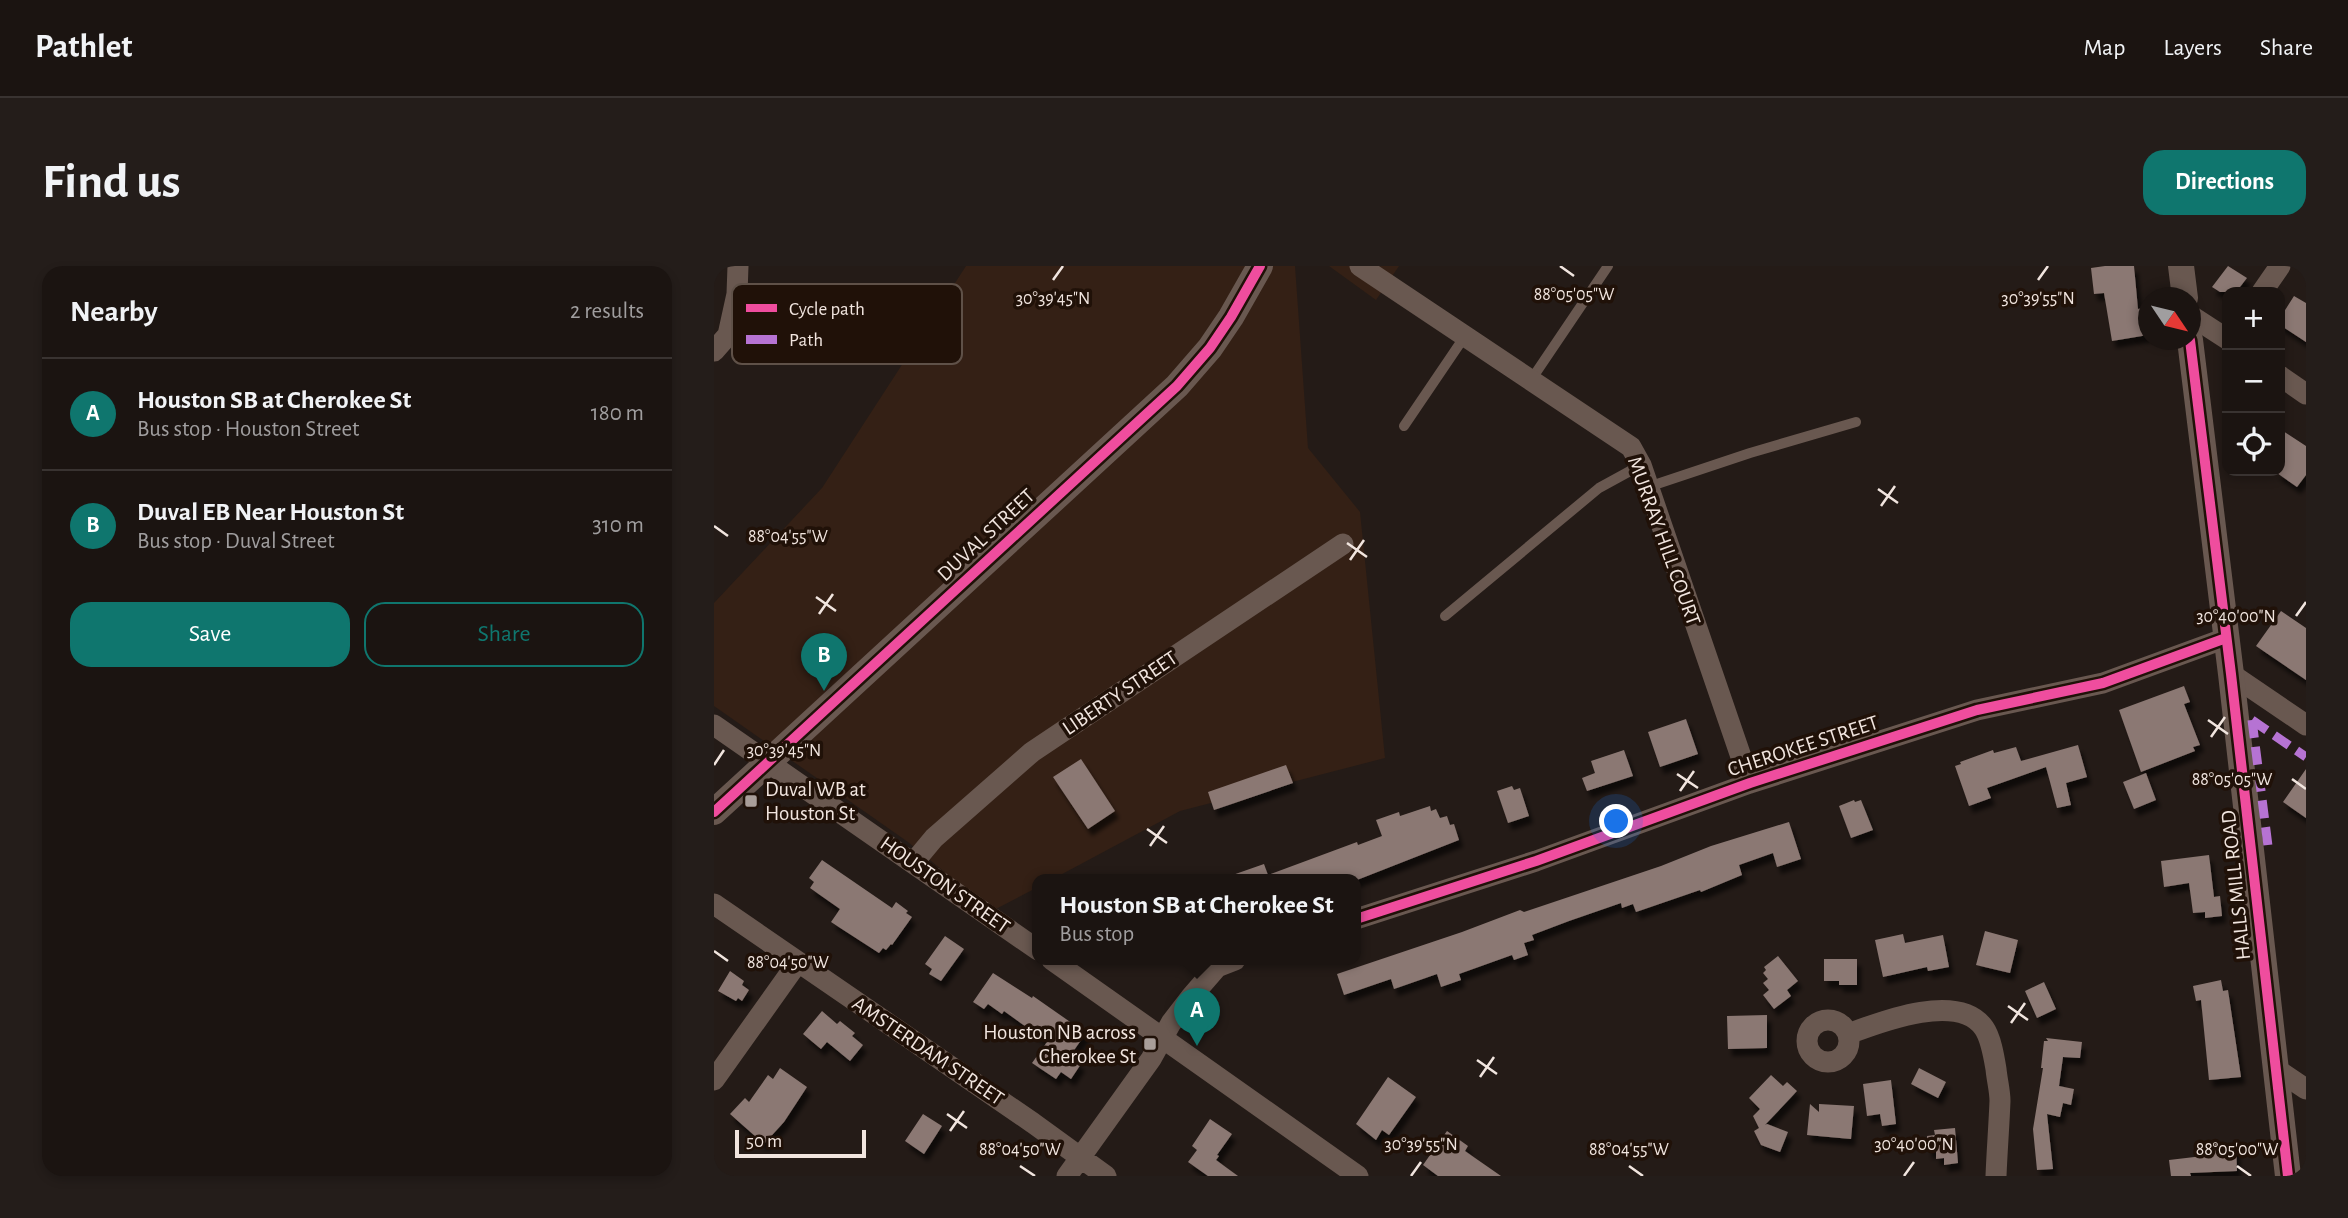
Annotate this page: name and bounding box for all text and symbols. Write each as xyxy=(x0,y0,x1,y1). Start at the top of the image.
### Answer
text: Pathlet xyxy=(35,31,133,64)
text: Map xyxy=(2083,36,2125,60)
text: Layers xyxy=(2163,36,2222,60)
text: Share xyxy=(2260,36,2313,60)
button: Directions xyxy=(2143,150,2306,215)
text: Find us xyxy=(42,158,181,207)
legend xyxy=(732,284,962,364)
text: 88°05'05"W xyxy=(1534,286,1614,304)
north arrow xyxy=(2138,287,2201,350)
map controls xyxy=(2222,287,2285,476)
button: + xyxy=(2222,287,2285,350)
text: 30°39'45"N xyxy=(1016,290,1090,308)
text: 30°39'55"N xyxy=(2001,290,2075,308)
text: Nearby xyxy=(70,297,158,327)
text: 2 results xyxy=(570,300,644,323)
text: Cycle path xyxy=(789,300,865,319)
text: Path xyxy=(789,331,823,350)
button: − xyxy=(2222,350,2285,413)
text: Houston SB at Cherokee St xyxy=(137,387,411,413)
text: A xyxy=(86,402,100,425)
text: 180 m xyxy=(591,402,644,425)
button: locate xyxy=(2222,413,2285,476)
text: Bus stop · Houston Street xyxy=(137,418,359,441)
street label: MURRAY HILL COURT xyxy=(1624,454,1704,628)
street label: DUVAL STREET xyxy=(933,485,1039,585)
text: Duval EB Near Houston St xyxy=(137,499,404,525)
text: B xyxy=(86,514,100,537)
text: 310 m xyxy=(592,514,644,537)
text: 88°04'55"W xyxy=(748,528,828,546)
text: Bus stop · Duval Street xyxy=(137,530,335,553)
button: Save xyxy=(70,602,350,667)
button: Share xyxy=(364,602,644,667)
text: 30°40'00"N xyxy=(2196,608,2276,626)
pin: B xyxy=(801,633,847,691)
street label: LIBERTY STREET xyxy=(1059,647,1181,739)
street label: CHEROKEE STREET xyxy=(1725,712,1881,780)
text: 30°39'45"N xyxy=(747,742,821,760)
text: 88°05'05"W xyxy=(2192,771,2272,789)
place label: Duval WB at Houston St xyxy=(765,779,866,824)
marker: Duval WB at Houston St xyxy=(743,793,759,809)
your location xyxy=(1599,804,1633,838)
street label: HALLS MILL ROAD xyxy=(2218,809,2254,961)
street label: HOUSTON STREET xyxy=(876,833,1014,937)
popup xyxy=(1032,874,1361,965)
text: Houston SB at Cherokee St xyxy=(1059,892,1334,918)
text: Bus stop xyxy=(1059,923,1134,946)
text: 88°04'50"W xyxy=(747,954,829,972)
pin: A xyxy=(1174,988,1220,1046)
street label: AMSTERDAM STREET xyxy=(848,993,1008,1109)
place label: Houston NB across Cherokee St xyxy=(983,1022,1136,1067)
marker: Houston NB across Cherokee St xyxy=(1142,1036,1158,1052)
scale bar xyxy=(735,1127,866,1159)
text: 50 m xyxy=(746,1132,782,1151)
text: 30°39'55"N xyxy=(1384,1136,1458,1154)
text: 30°40'00"N xyxy=(1874,1136,1954,1154)
text: 88°04'50"W xyxy=(979,1141,1061,1159)
text: 88°04'55"W xyxy=(1589,1141,1669,1159)
text: 88°05'00"W xyxy=(2196,1141,2278,1159)

